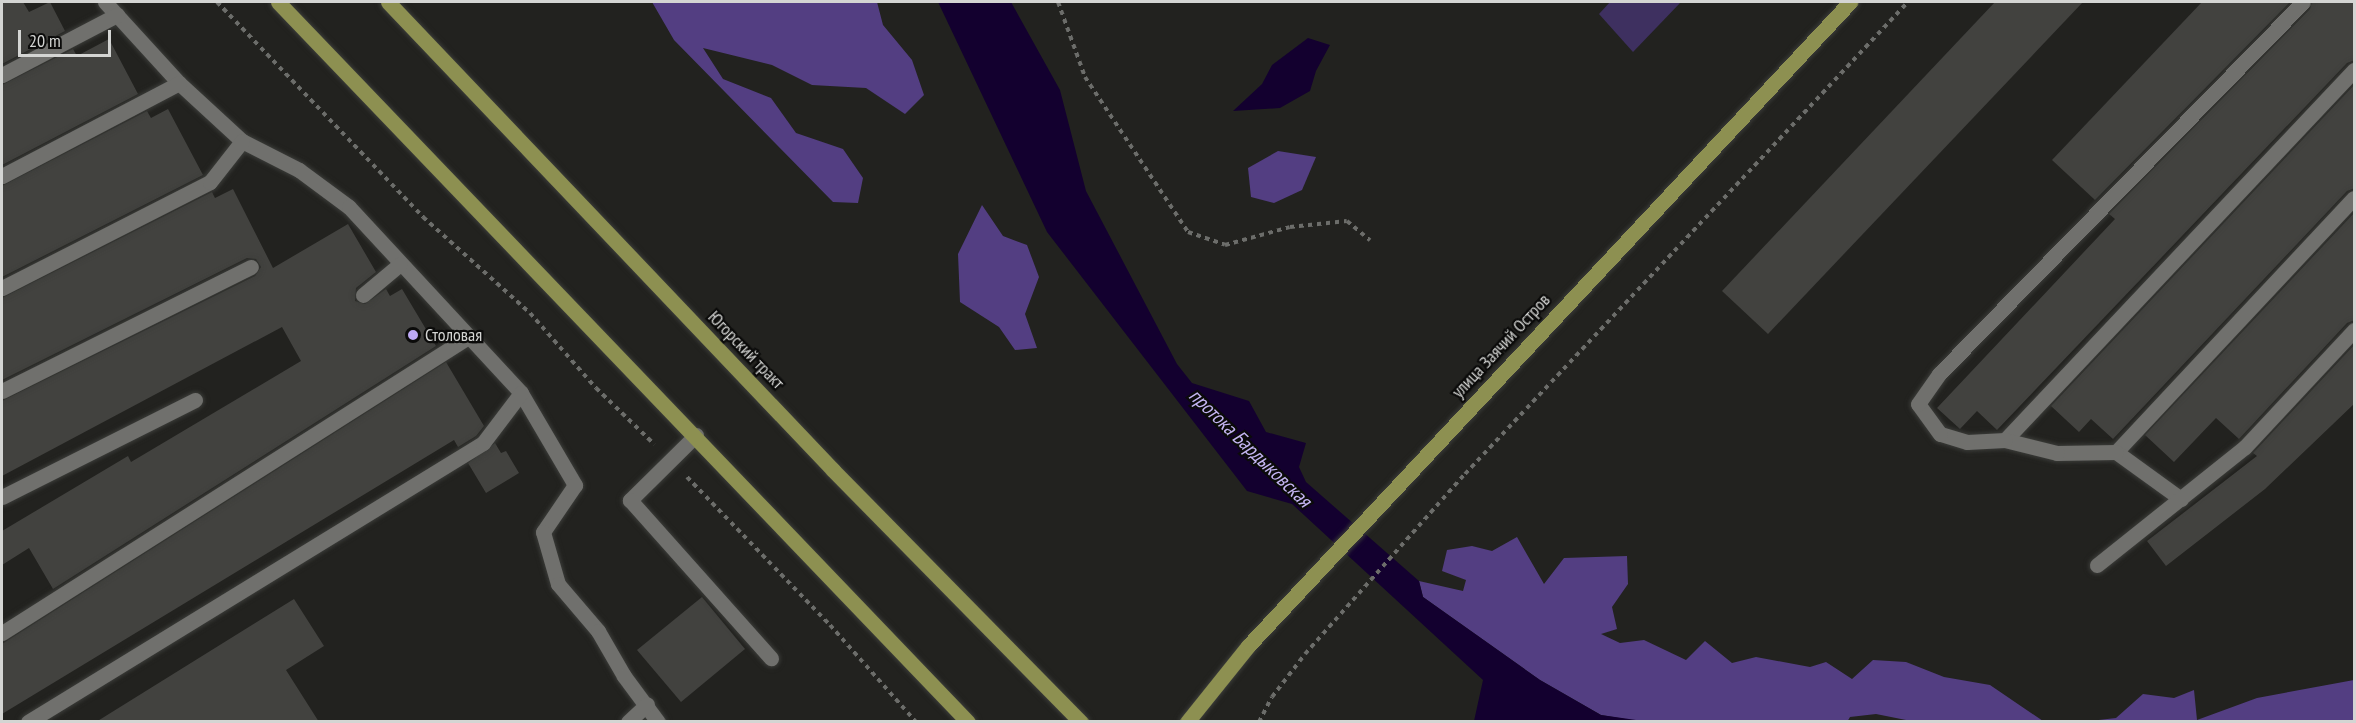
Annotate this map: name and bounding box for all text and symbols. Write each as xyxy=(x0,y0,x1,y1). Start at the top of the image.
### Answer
scale bar xyxy=(21,18,114,56)
text: 20 m xyxy=(29,29,61,52)
street label: улица Заячий Остров xyxy=(1447,290,1555,402)
street label: Югорский тракт xyxy=(703,306,789,394)
place label: Столовая xyxy=(425,324,482,346)
marker: Столовая xyxy=(406,328,420,342)
water label: протока Бардыковская xyxy=(1184,384,1316,512)

